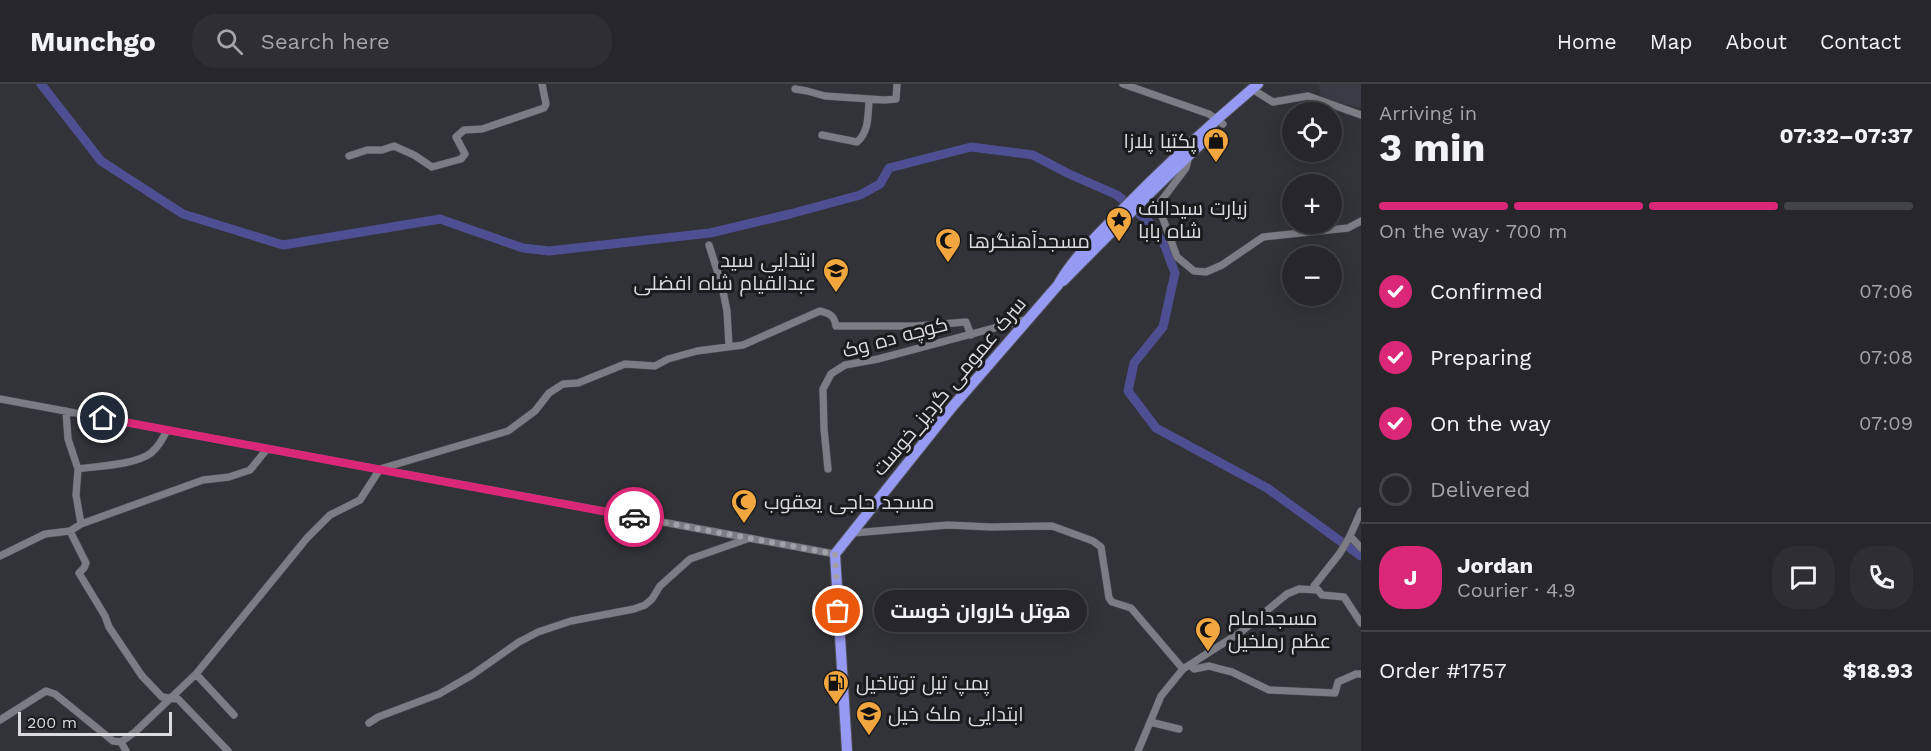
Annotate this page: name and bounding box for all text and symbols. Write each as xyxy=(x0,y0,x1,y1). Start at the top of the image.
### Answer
search box xyxy=(192,14,612,68)
text: Munchgo xyxy=(30,25,156,58)
icon: search xyxy=(213,25,246,58)
text: Search here xyxy=(261,29,390,54)
text: Home xyxy=(1557,29,1617,54)
text: Map xyxy=(1650,29,1693,54)
text: About xyxy=(1726,29,1787,54)
text: Contact xyxy=(1820,29,1901,54)
text: Arriving in xyxy=(1379,101,1477,125)
map controls xyxy=(1282,102,1342,306)
button: locate xyxy=(1282,102,1342,162)
text: 07:32–07:37 xyxy=(1780,123,1913,148)
text: 3 min xyxy=(1379,125,1486,170)
shop icon: پکتیا پلازا xyxy=(1201,126,1231,164)
place label: پکتیا پلازا xyxy=(1124,129,1197,154)
button: + xyxy=(1282,174,1342,234)
place label: زیارت سیدالف شاه بابا xyxy=(1138,196,1247,243)
place icon: زیارت سیدالف شاه بابا xyxy=(1104,205,1134,243)
text: On the way · 700 m xyxy=(1379,219,1567,243)
mosque icon: مسجدآهنگرها xyxy=(933,226,963,264)
place label: مسجدآهنگرها xyxy=(968,229,1090,253)
button: − xyxy=(1282,246,1342,306)
place label: ابتدایی سید عبدالقیام شاه افضلی xyxy=(633,248,816,297)
school or university icon: ابتدایی سید عبدالقیام شاه افضلی xyxy=(821,256,851,294)
icon: check xyxy=(1379,275,1412,308)
text: Confirmed xyxy=(1430,279,1543,304)
text: 07:06 xyxy=(1859,279,1913,303)
street label: سرک عمومی گردیز_خوست xyxy=(867,292,1032,481)
street label: کوچه ده وک xyxy=(840,311,951,364)
icon: check xyxy=(1379,341,1412,374)
text: Preparing xyxy=(1430,345,1531,370)
text: 07:08 xyxy=(1859,345,1913,369)
pin xyxy=(77,392,128,443)
icon: home xyxy=(86,401,119,434)
icon: check xyxy=(1379,407,1412,440)
text: On the way xyxy=(1430,411,1551,436)
text: 07:09 xyxy=(1859,411,1913,435)
text: Delivered xyxy=(1430,477,1530,502)
courier xyxy=(604,487,664,547)
mosque icon: مسجد حاجی یعقوب xyxy=(729,487,759,525)
place label: مسجد حاجی یعقوب xyxy=(764,490,934,515)
icon: car xyxy=(618,501,651,534)
button: chat xyxy=(1772,546,1835,609)
button: phone xyxy=(1850,546,1913,609)
text: Jordan xyxy=(1457,553,1533,578)
text: J xyxy=(1404,565,1417,590)
text: Courier · 4.9 xyxy=(1457,578,1576,602)
pin xyxy=(812,585,863,636)
callout: هوتل کاروان خوست xyxy=(874,590,1087,632)
icon: bag xyxy=(821,594,854,627)
text: هوتل کاروان خوست xyxy=(891,599,1070,623)
place label: مسجدامام عظم رملخیل xyxy=(1228,606,1331,655)
mosque icon: مسجدامام عظم رملخیل xyxy=(1193,615,1223,653)
text: Order #1757 xyxy=(1379,658,1507,683)
text: $18.93 xyxy=(1843,658,1913,683)
fuel station icon: پمپ تیل توتاخیل xyxy=(821,668,851,706)
place label: پمپ تیل توتاخیل xyxy=(856,671,990,696)
school or university icon: ابتدایی ملک خیل xyxy=(854,699,884,737)
place label: ابتدایی ملک خیل xyxy=(888,702,1024,727)
scale bar xyxy=(18,709,172,736)
text: 200 m xyxy=(27,713,77,732)

